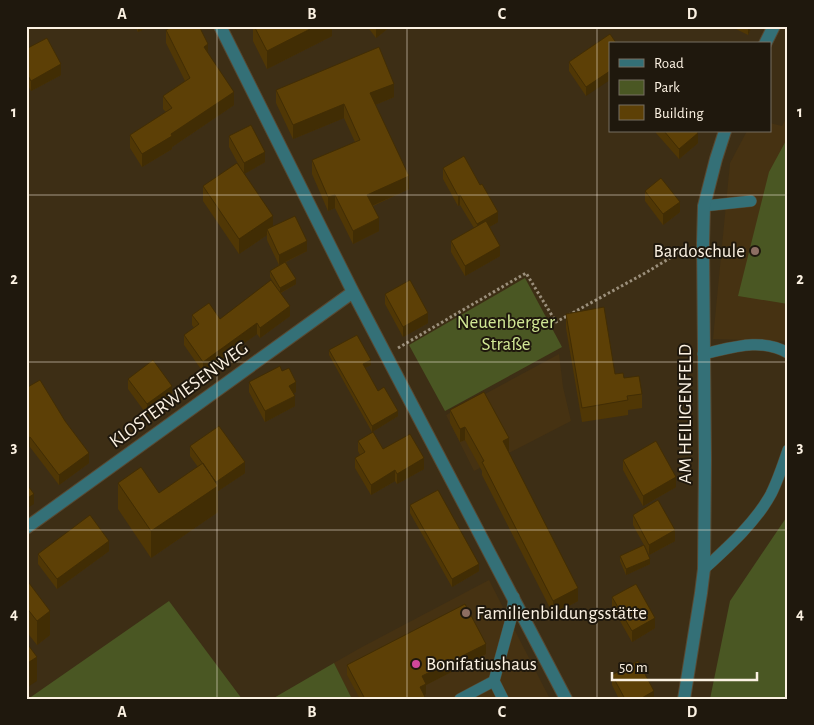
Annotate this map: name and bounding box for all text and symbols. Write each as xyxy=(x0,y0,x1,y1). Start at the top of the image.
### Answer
text: A xyxy=(117,6,127,22)
text: B xyxy=(307,6,317,22)
text: C xyxy=(498,6,507,22)
text: D xyxy=(687,6,698,22)
legend xyxy=(609,42,772,132)
text: Road xyxy=(654,56,684,71)
text: Park xyxy=(654,80,680,95)
text: 1 xyxy=(11,104,17,120)
text: 1 xyxy=(797,104,803,120)
text: Building xyxy=(654,106,704,121)
place label: Bardoschule xyxy=(654,242,745,261)
marker: Bardoschule xyxy=(749,245,761,257)
text: 2 xyxy=(10,271,18,287)
text: 2 xyxy=(796,271,804,287)
park label: Neuenberger Straße xyxy=(457,313,555,354)
street label: KLOSTERWIESENWEG xyxy=(106,338,252,452)
street label: AM HEILIGENFELD xyxy=(676,344,695,484)
text: 3 xyxy=(11,439,18,455)
text: 3 xyxy=(797,439,804,455)
place label: Familienbildungsstätte xyxy=(476,604,647,623)
text: 4 xyxy=(10,606,18,622)
text: 4 xyxy=(796,606,804,622)
marker: Familienbildungsstätte xyxy=(460,607,472,619)
scale bar xyxy=(612,650,756,682)
place label: Bonifatiushaus xyxy=(426,655,537,674)
marker: Bonifatiushaus xyxy=(410,658,422,670)
text: 50 m xyxy=(619,660,648,675)
text: A xyxy=(117,704,127,720)
text: B xyxy=(307,704,317,720)
text: C xyxy=(498,704,507,720)
text: D xyxy=(687,704,698,720)

